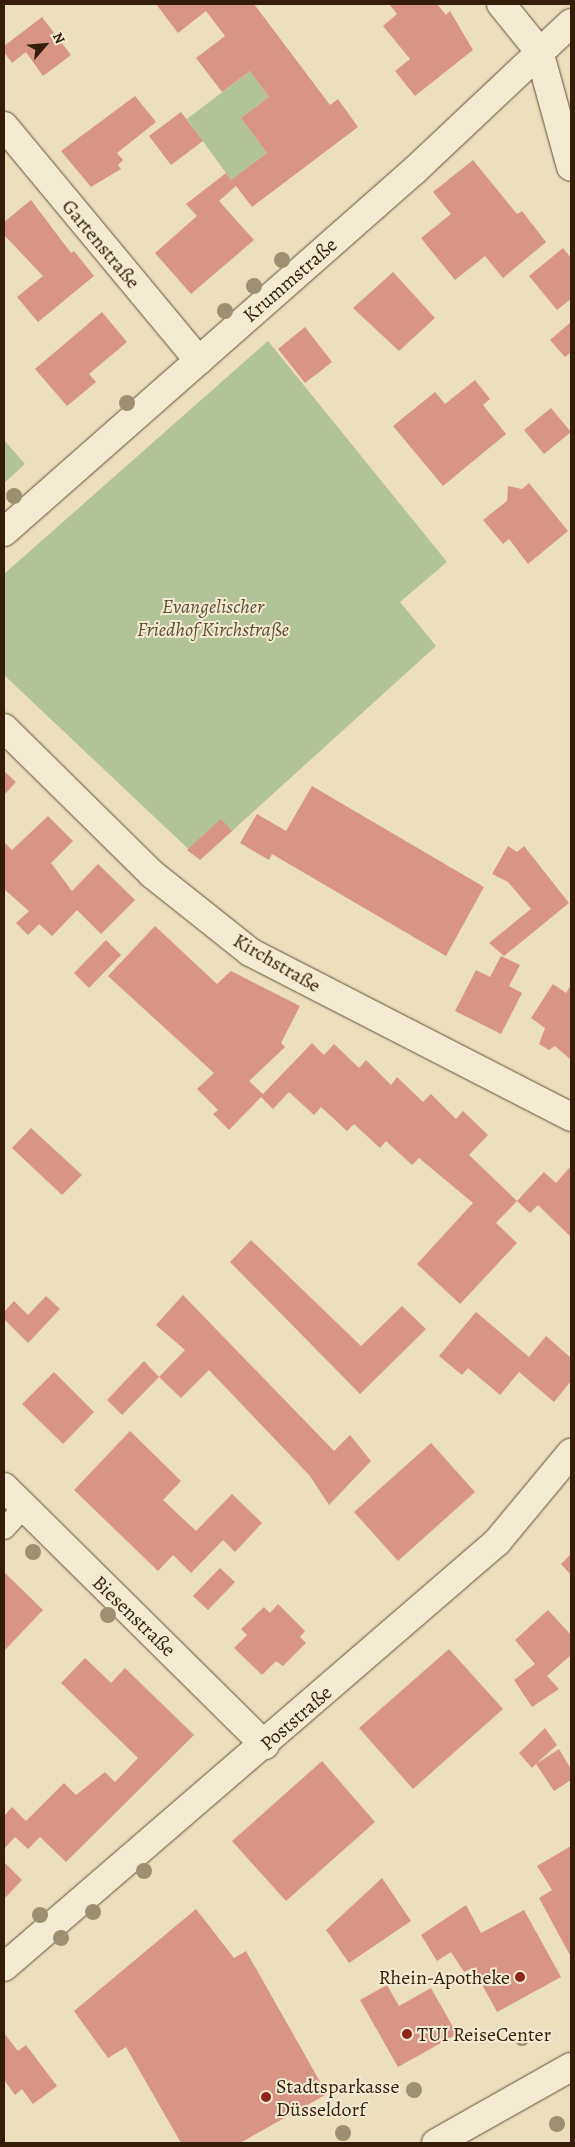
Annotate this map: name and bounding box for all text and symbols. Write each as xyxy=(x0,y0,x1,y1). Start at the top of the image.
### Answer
north arrow xyxy=(20,20,70,70)
text: N xyxy=(48,29,70,47)
street label: Gartenstraße xyxy=(57,195,145,293)
street label: Krummstraße xyxy=(238,233,342,327)
park label: Evangelischer Friedhof Kirchstraße xyxy=(137,594,289,641)
street label: Kirchstraße xyxy=(229,928,325,998)
street label: Biesenstraße xyxy=(87,1570,181,1662)
street label: Poststraße xyxy=(255,1680,337,1756)
place label: Rhein-Apotheke xyxy=(379,1965,510,1989)
marker: Rhein-Apotheke xyxy=(514,1971,526,1983)
place label: TUI ReiseCenter xyxy=(417,2022,551,2046)
marker: TUI ReiseCenter xyxy=(401,2028,413,2040)
place label: Stadtsparkasse Düsseldorf xyxy=(276,2074,399,2121)
marker: Stadtsparkasse Düsseldorf xyxy=(260,2091,272,2103)

